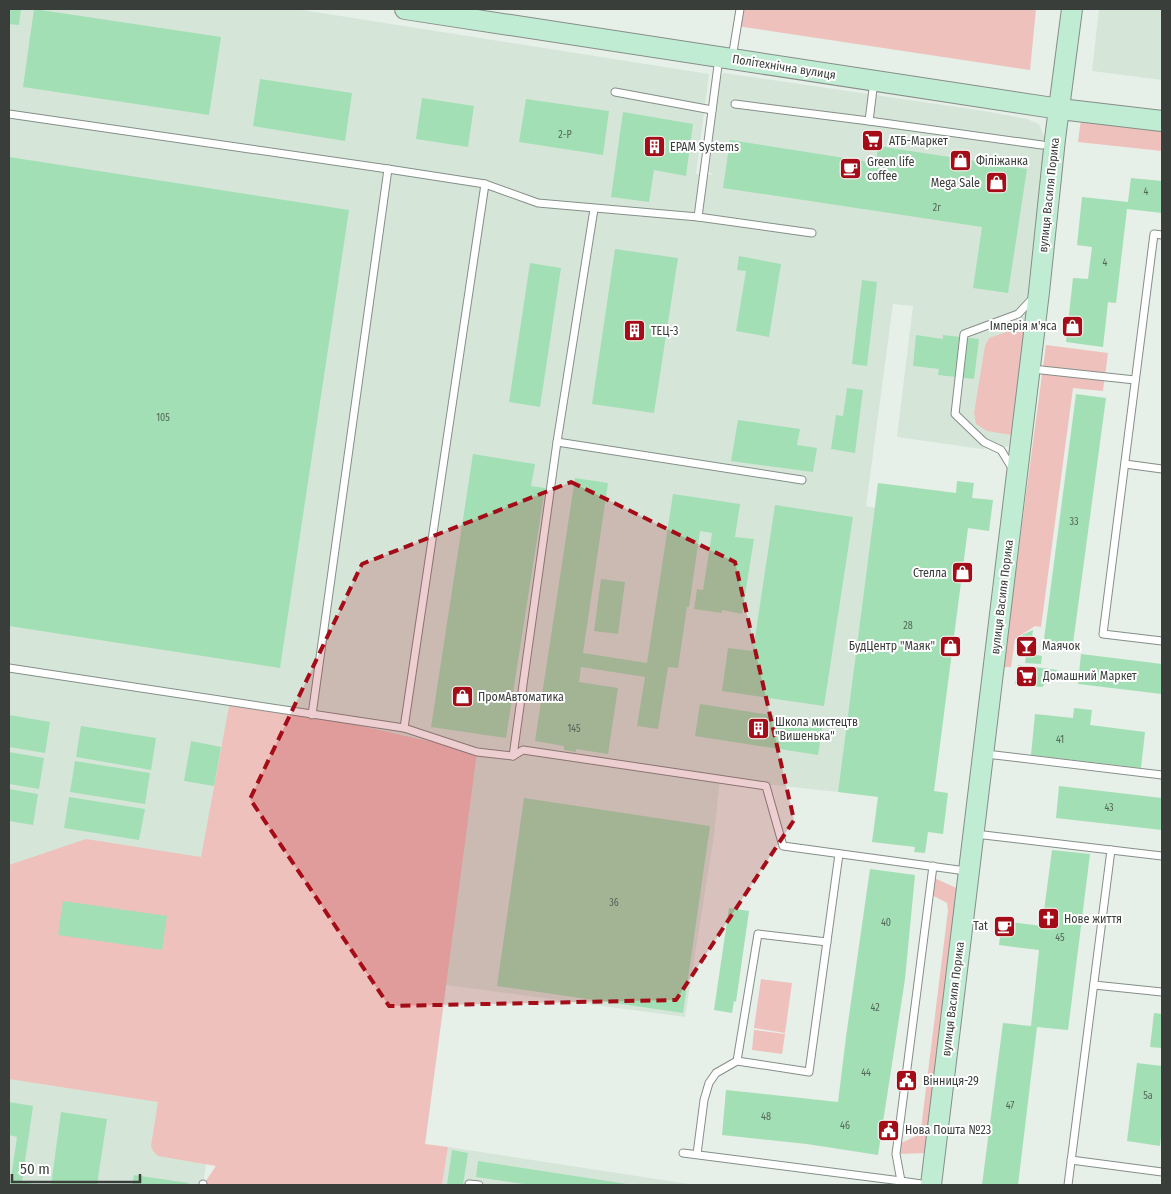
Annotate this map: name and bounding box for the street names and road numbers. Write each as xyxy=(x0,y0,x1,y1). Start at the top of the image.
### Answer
street label: Політехнічна вулиця xyxy=(731,52,837,82)
street label: вулиця Василя Порика xyxy=(1036,137,1062,253)
street label: вулиця Василя Порика xyxy=(988,539,1016,655)
street label: вулиця Василя Порика xyxy=(939,941,967,1057)

